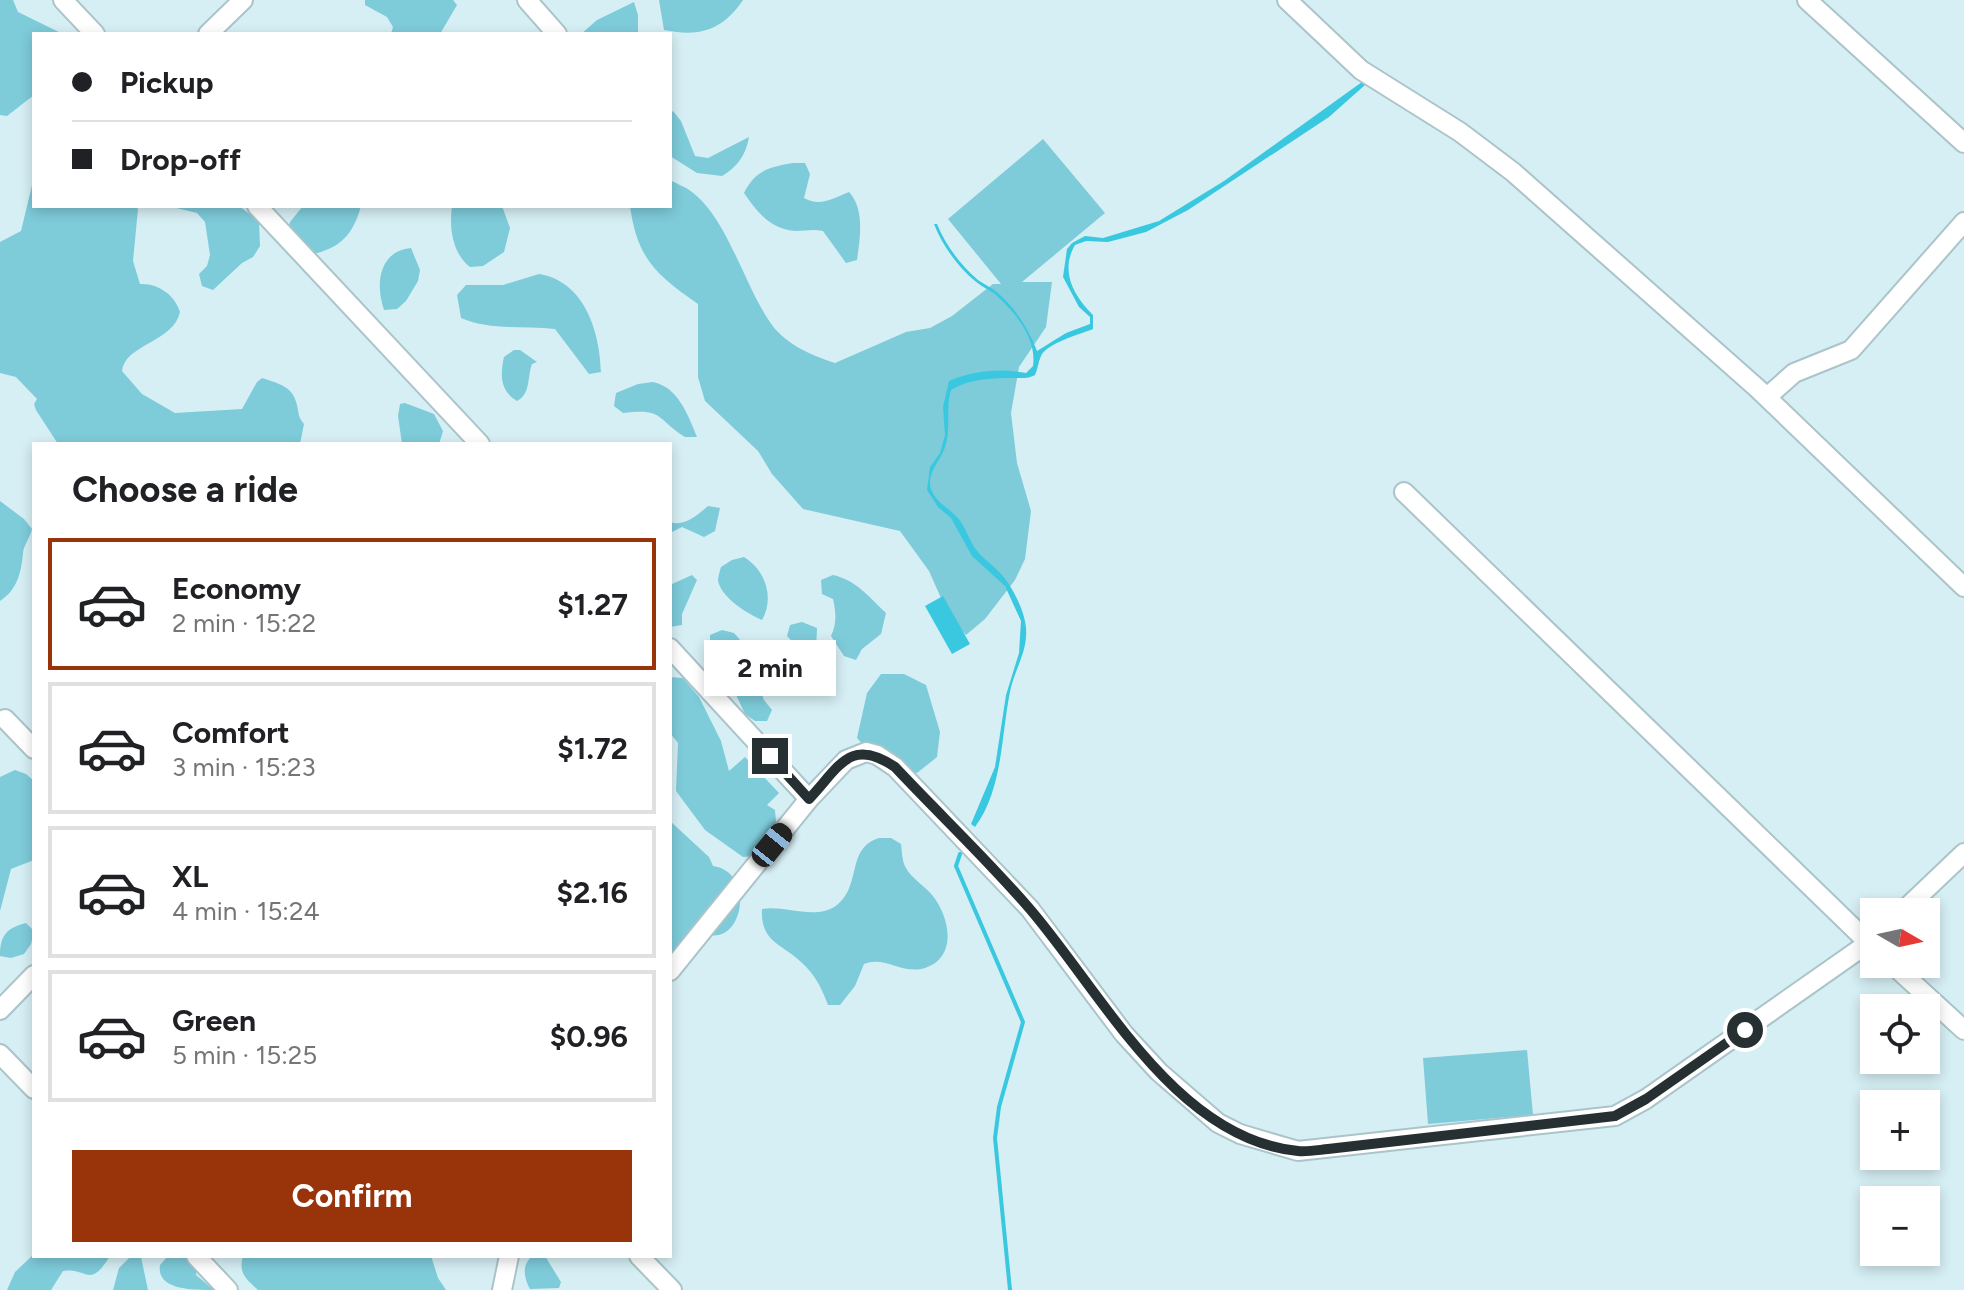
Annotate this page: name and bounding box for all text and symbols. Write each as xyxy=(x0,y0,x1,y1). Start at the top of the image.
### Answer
text: Pickup xyxy=(120,64,214,101)
text: Drop-off xyxy=(120,141,241,178)
text: Choose a ride xyxy=(72,468,298,511)
icon: car xyxy=(76,568,148,640)
text: Economy xyxy=(172,570,301,607)
text: $1.27 xyxy=(557,586,628,623)
text: 2 min · 15:22 xyxy=(172,607,316,639)
callout: 2 min xyxy=(704,640,836,696)
text: 2 min xyxy=(737,652,803,684)
icon: car xyxy=(76,712,148,784)
text: Comfort xyxy=(172,714,290,751)
text: $1.72 xyxy=(557,730,628,767)
route end xyxy=(752,738,788,774)
text: 3 min · 15:23 xyxy=(172,751,316,783)
car xyxy=(748,819,796,871)
icon: car xyxy=(76,856,148,928)
text: XL xyxy=(172,858,208,895)
text: $2.16 xyxy=(557,874,628,911)
text: 4 min · 15:24 xyxy=(172,895,320,927)
north arrow xyxy=(1860,898,1940,978)
map controls xyxy=(1860,898,1940,1266)
button: locate xyxy=(1860,994,1940,1074)
icon: car xyxy=(76,1000,148,1072)
text: Green xyxy=(172,1002,256,1039)
route start xyxy=(1727,1012,1763,1048)
text: $0.96 xyxy=(550,1018,628,1055)
text: 5 min · 15:25 xyxy=(172,1039,317,1071)
button: + xyxy=(1860,1090,1940,1170)
button: Confirm xyxy=(72,1150,632,1242)
button: − xyxy=(1860,1186,1940,1266)

